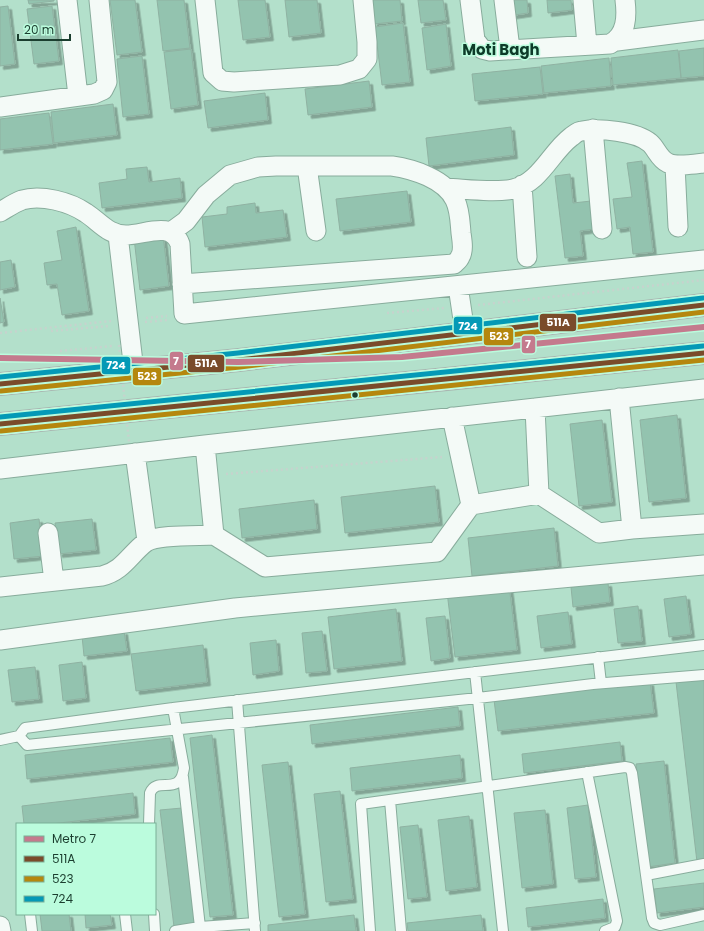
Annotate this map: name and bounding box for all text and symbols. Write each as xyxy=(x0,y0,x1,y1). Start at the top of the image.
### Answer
scale bar xyxy=(18,16,70,42)
text: 20 m xyxy=(24,21,54,38)
district label: Moti Bagh xyxy=(462,39,540,60)
line badge: 511A xyxy=(539,313,577,332)
text: 511A xyxy=(546,314,570,330)
line badge: 724 xyxy=(453,316,483,335)
text: 724 xyxy=(458,318,478,334)
line badge: 523 xyxy=(483,327,514,346)
text: 523 xyxy=(489,328,509,344)
line badge: 7 xyxy=(521,335,536,354)
text: 7 xyxy=(525,336,531,352)
line badge: 7 xyxy=(169,351,184,371)
text: 7 xyxy=(173,353,179,369)
line badge: 511A xyxy=(187,354,225,373)
text: 511A xyxy=(194,355,218,371)
line badge: 724 xyxy=(101,356,131,375)
text: 724 xyxy=(106,357,126,373)
line badge: 523 xyxy=(132,367,162,386)
text: 523 xyxy=(137,368,157,384)
unlabelled marker xyxy=(350,390,360,400)
legend xyxy=(16,823,156,915)
text: Metro 7 xyxy=(52,830,97,847)
text: 511A xyxy=(52,850,75,867)
text: 523 xyxy=(52,870,74,887)
text: 724 xyxy=(52,890,73,907)

